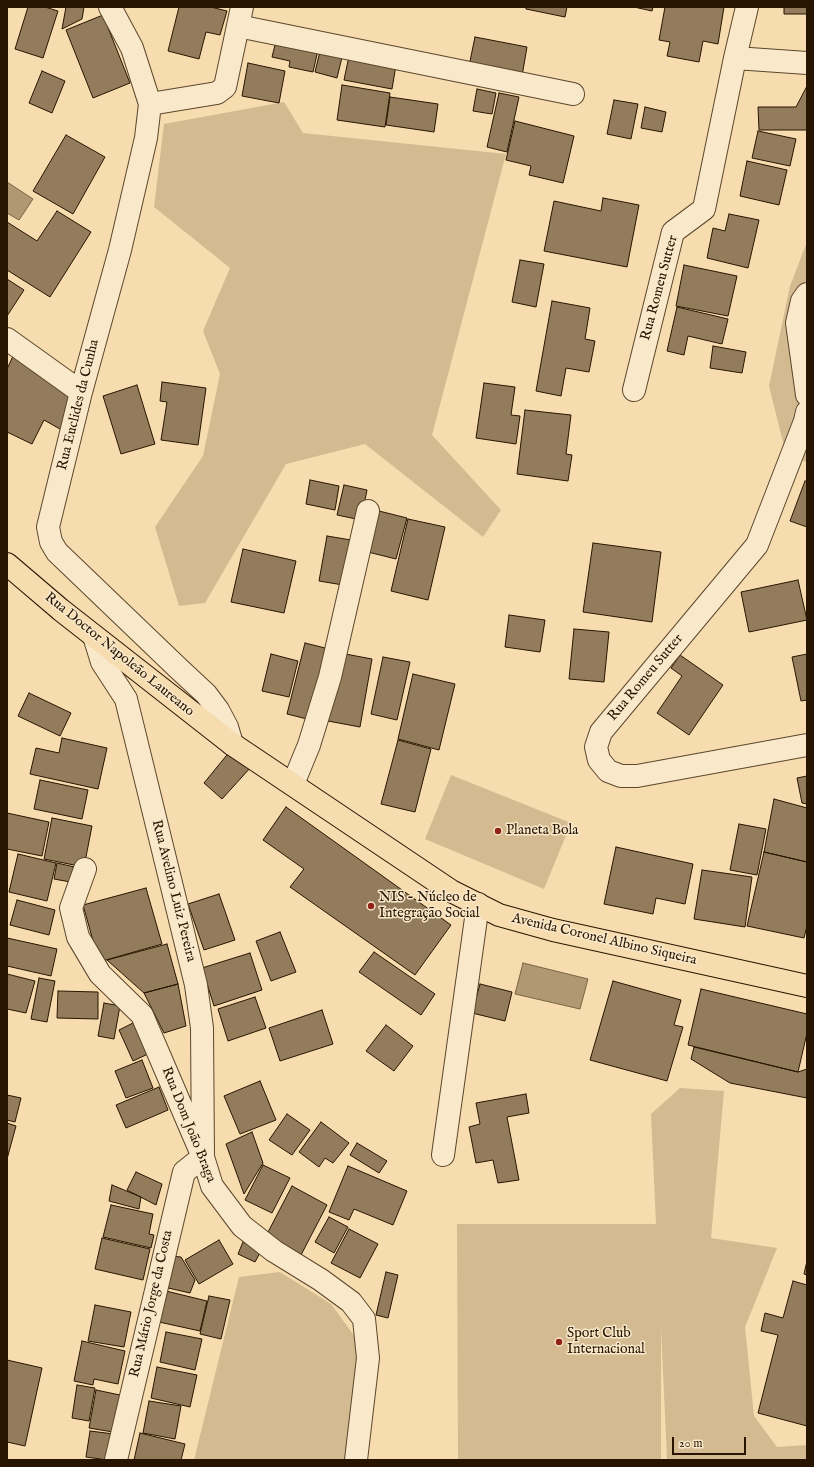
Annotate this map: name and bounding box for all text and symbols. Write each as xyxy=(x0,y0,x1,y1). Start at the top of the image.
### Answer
street label: Rua Romeu Sutter xyxy=(638,234,682,342)
street label: Rua Euclides da Cunha xyxy=(55,338,103,472)
street label: Rua Doctor Napoleão Laureano xyxy=(41,589,197,721)
street label: Rua Romeu Sutter xyxy=(605,631,687,725)
street label: Rua Avelino Luiz Pereira xyxy=(147,818,199,964)
place label: Planeta Bola xyxy=(506,823,578,839)
marker: Planeta Bola xyxy=(493,826,503,836)
place label: NIS - Núcleo de Integração Social xyxy=(379,890,479,922)
marker: NIS - Núcleo de Integração Social xyxy=(366,901,376,911)
street label: Avenida Coronel Albino Siqueira xyxy=(510,911,698,969)
street label: Rua Dom João Braga xyxy=(157,1065,219,1185)
street label: Rua Mário Jorge da Costa xyxy=(127,1229,177,1379)
place label: Sport Club Internacional xyxy=(567,1326,645,1358)
marker: Sport Club Internacional xyxy=(554,1337,564,1347)
scale bar xyxy=(674,1429,748,1455)
text: 20 m xyxy=(679,1436,702,1451)

